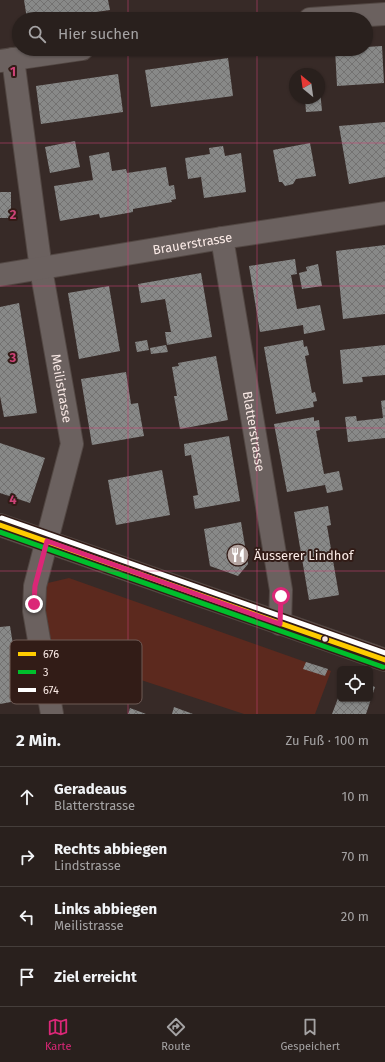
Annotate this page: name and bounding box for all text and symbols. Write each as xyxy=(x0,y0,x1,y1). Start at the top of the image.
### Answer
search box xyxy=(12,12,373,56)
icon: search xyxy=(26,23,48,45)
text: Hier suchen xyxy=(58,25,139,43)
text: 1 xyxy=(10,64,16,79)
north arrow xyxy=(289,68,325,104)
text: 2 xyxy=(10,207,17,222)
street label: Brauerstrasse xyxy=(151,230,233,257)
text: 3 xyxy=(9,350,17,365)
street label: Meilistrasse xyxy=(48,353,75,424)
street label: Blatterstrasse xyxy=(240,390,268,473)
text: 4 xyxy=(9,492,17,507)
restaurant icon: Äusserer Lindhof xyxy=(225,542,251,568)
place label: Äusserer Lindhof xyxy=(254,548,355,563)
route start xyxy=(272,587,290,605)
route end xyxy=(25,595,43,613)
unlabelled marker xyxy=(320,634,330,644)
legend xyxy=(10,640,142,704)
text: 676 xyxy=(43,648,59,661)
text: 3 xyxy=(43,666,49,679)
map controls xyxy=(337,666,373,702)
button: locate xyxy=(337,666,373,702)
text: 674 xyxy=(43,684,59,697)
text: 2 Min. xyxy=(16,730,61,751)
text: Zu Fuß · 100 m xyxy=(286,733,369,748)
text: Geradeaus xyxy=(54,780,127,798)
icon: ahead xyxy=(16,786,38,808)
text: 10 m xyxy=(342,789,369,804)
text: Blatterstrasse xyxy=(54,798,135,813)
text: Rechts abbiegen xyxy=(54,840,167,858)
icon: right xyxy=(16,846,38,868)
text: 70 m xyxy=(342,849,369,864)
text: Lindstrasse xyxy=(54,858,121,873)
text: Links abbiegen xyxy=(54,900,157,918)
icon: left xyxy=(16,906,38,928)
text: 20 m xyxy=(341,909,369,924)
text: Meilistrasse xyxy=(54,918,124,933)
icon: arrive xyxy=(16,966,38,988)
text: Ziel erreicht xyxy=(54,968,137,986)
tab: Karte xyxy=(45,1016,71,1053)
tab: Route xyxy=(161,1016,190,1053)
tab: Gespeichert xyxy=(280,1016,340,1053)

